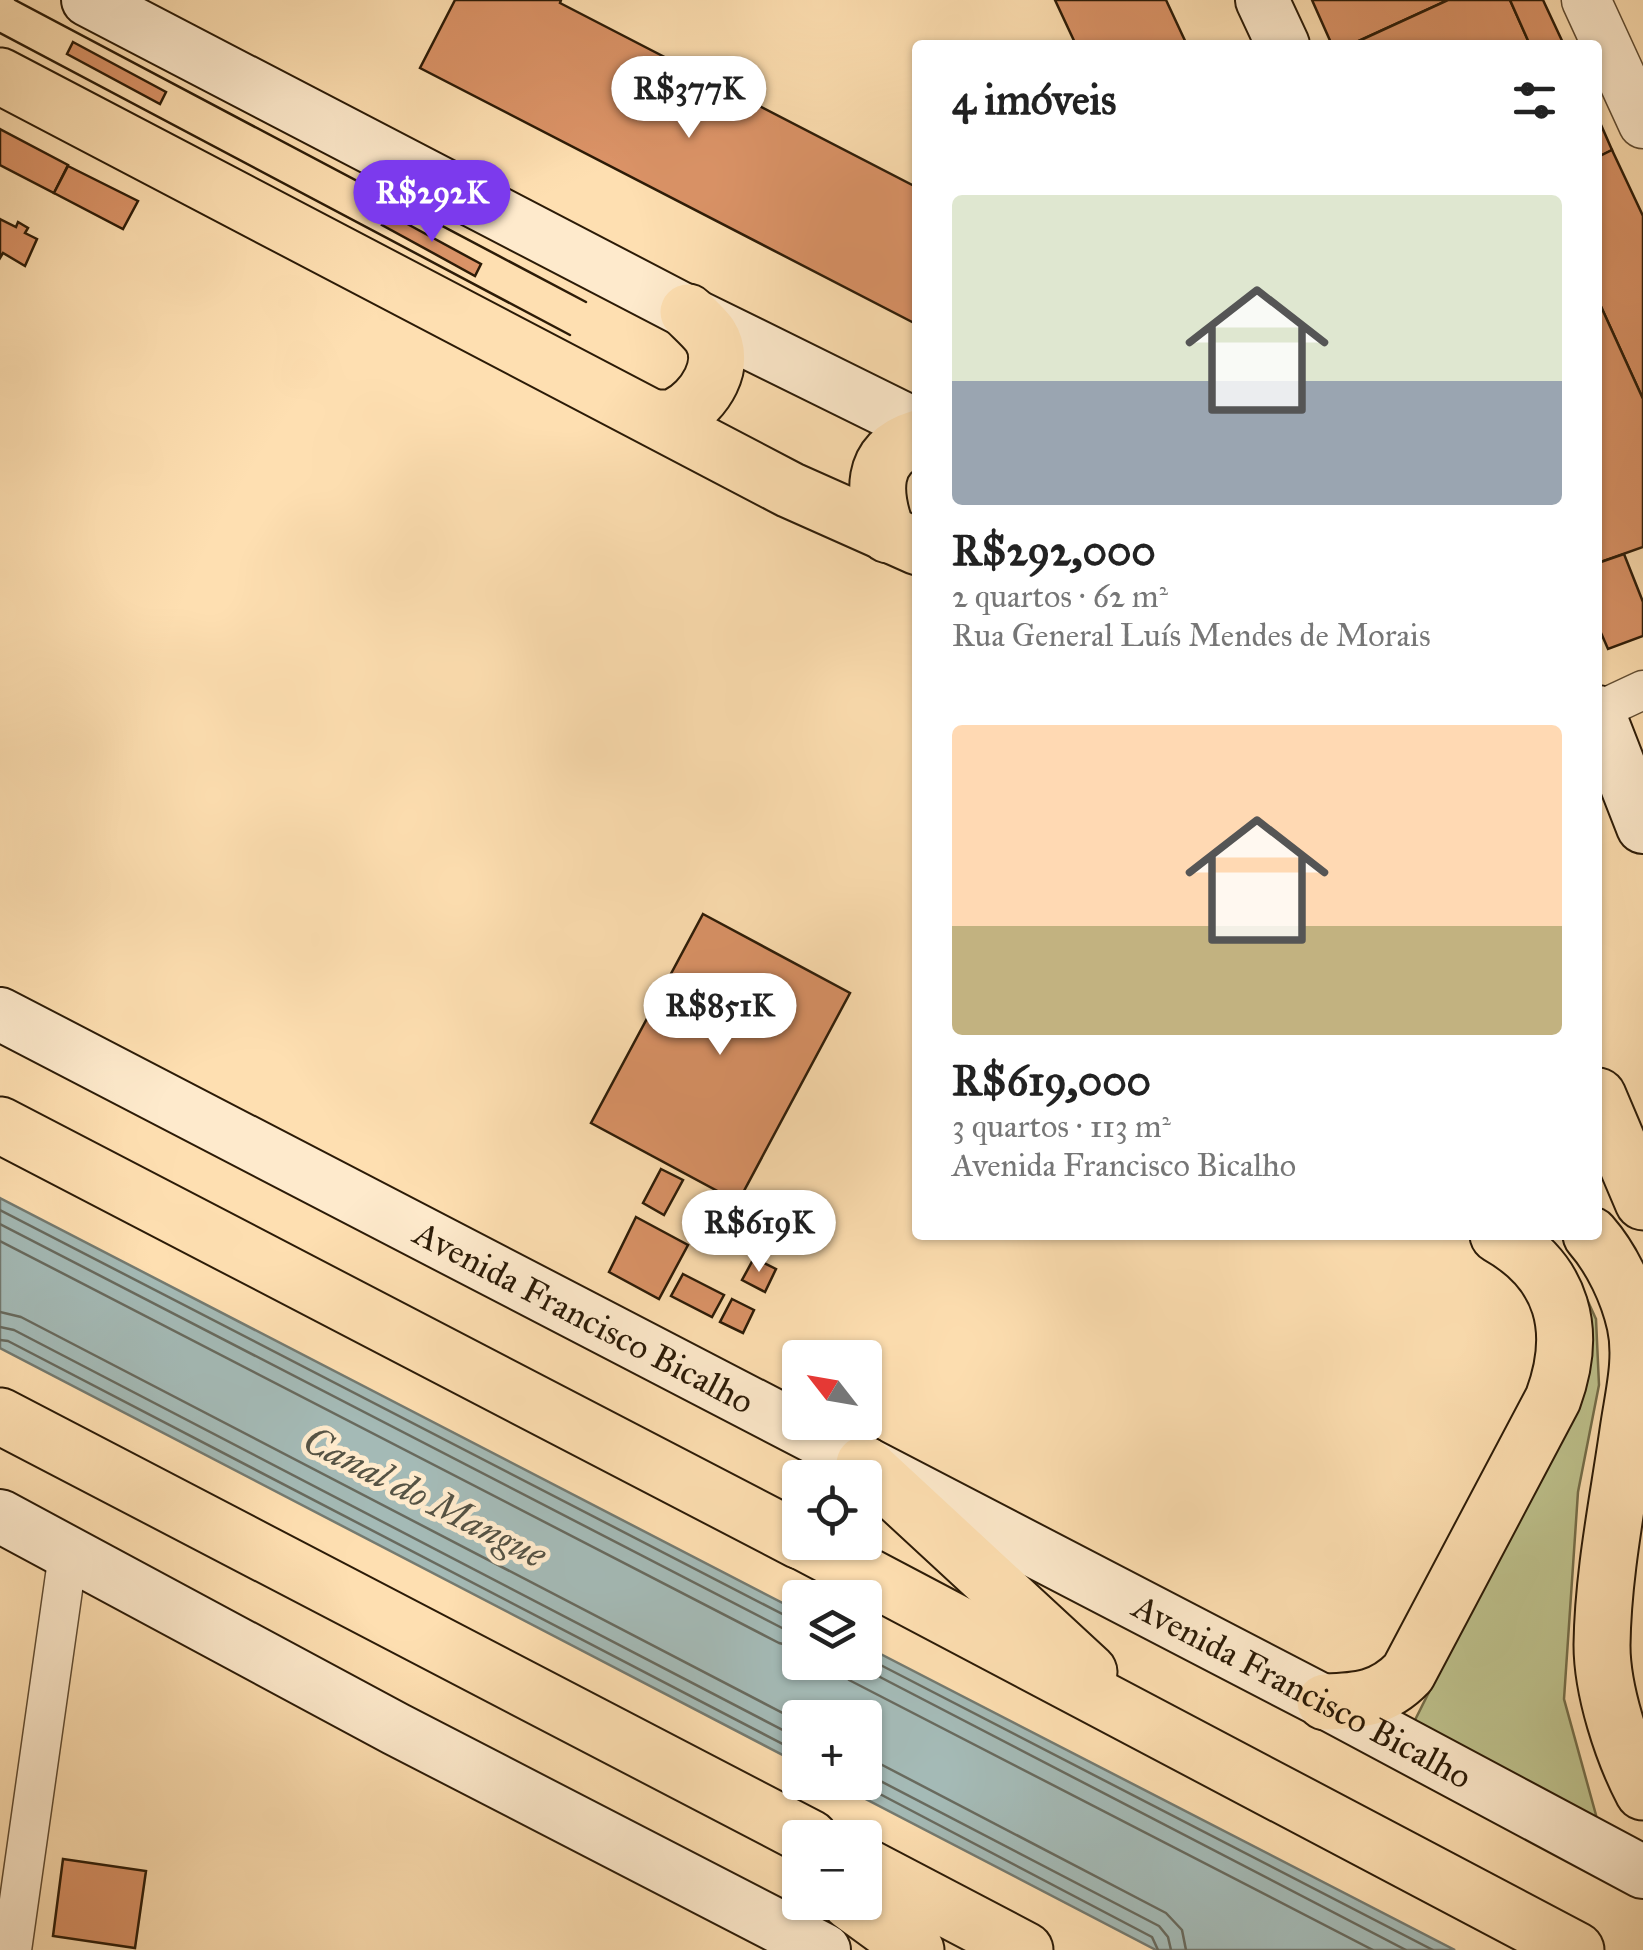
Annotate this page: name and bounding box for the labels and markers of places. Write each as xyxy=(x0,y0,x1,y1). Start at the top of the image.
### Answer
pin: R$377K xyxy=(608,56,770,141)
pin: R$292K xyxy=(351,160,513,245)
pin: R$851K xyxy=(639,973,801,1058)
pin: R$619K xyxy=(678,1190,840,1275)

